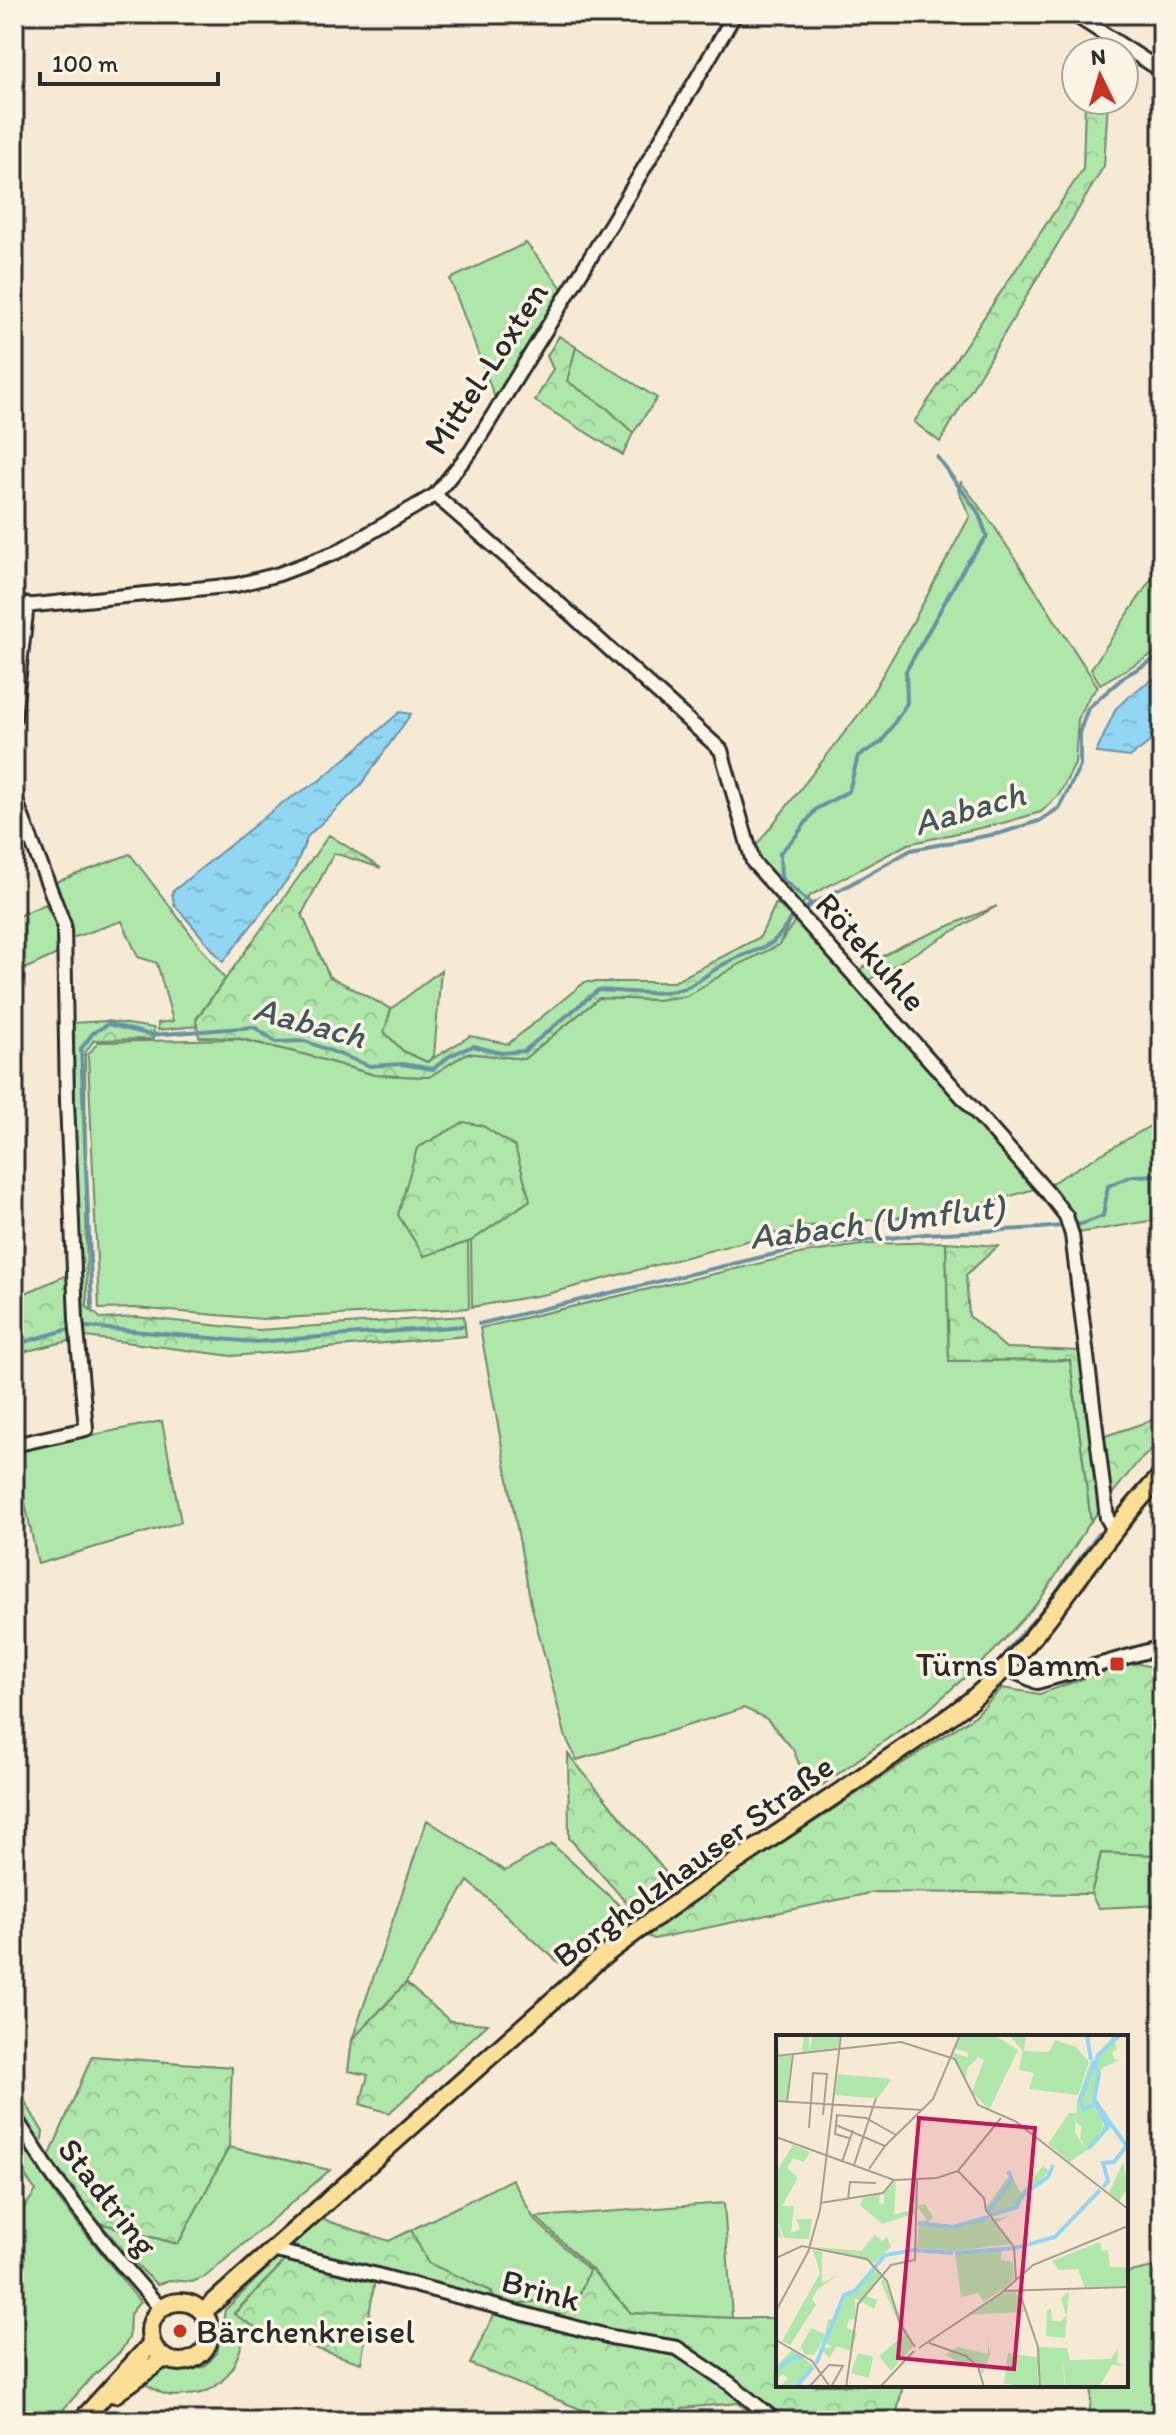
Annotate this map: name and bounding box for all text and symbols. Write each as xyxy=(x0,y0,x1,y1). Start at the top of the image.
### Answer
scale bar xyxy=(40,36,218,86)
north arrow xyxy=(1060,36,1140,116)
text: N xyxy=(1090,42,1107,71)
text: 100 m xyxy=(52,49,118,78)
street label: Mittel-Loxten xyxy=(415,274,557,462)
water label: Aabach xyxy=(908,771,1030,844)
street label: Rötekuhle xyxy=(807,884,935,1020)
water label: Aabach xyxy=(249,987,371,1058)
water label: Aabach (Umflut) xyxy=(747,1184,1008,1258)
place label: Türns Damm xyxy=(916,1644,1101,1685)
marker: Türns Damm xyxy=(1108,1655,1126,1673)
street label: Borgholzhauser Straße xyxy=(545,1745,841,1977)
inset map xyxy=(776,2035,1128,2387)
street label: Stadtring xyxy=(49,2130,167,2265)
street label: Brink xyxy=(497,2260,585,2320)
place label: Bärchenkreisel xyxy=(196,2311,415,2352)
marker: Bärchenkreisel xyxy=(171,2322,189,2340)

